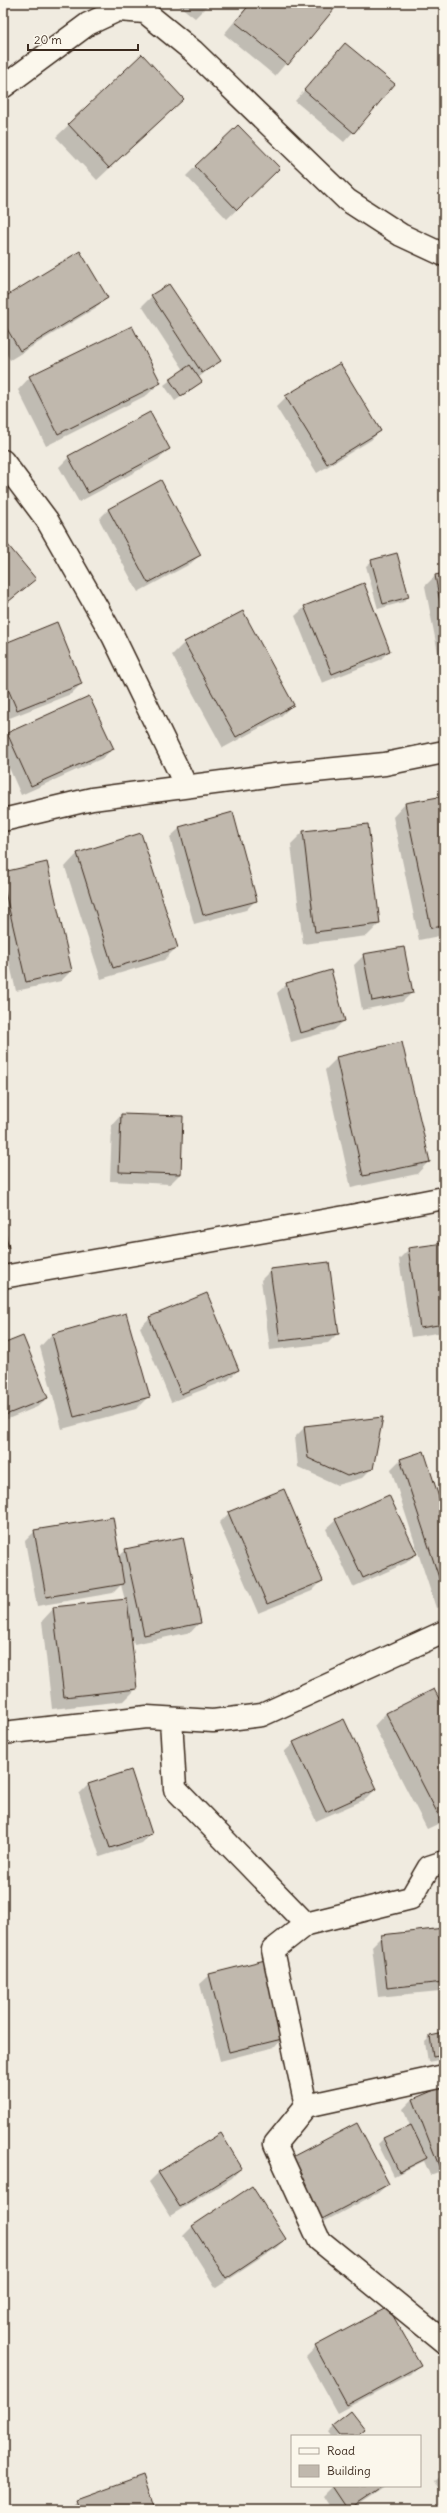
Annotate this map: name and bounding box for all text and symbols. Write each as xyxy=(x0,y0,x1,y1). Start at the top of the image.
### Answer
scale bar xyxy=(28,26,138,52)
text: 20 m xyxy=(34,32,62,47)
legend xyxy=(291,2435,421,2487)
text: Road xyxy=(327,2443,355,2458)
text: Building xyxy=(327,2463,371,2478)

